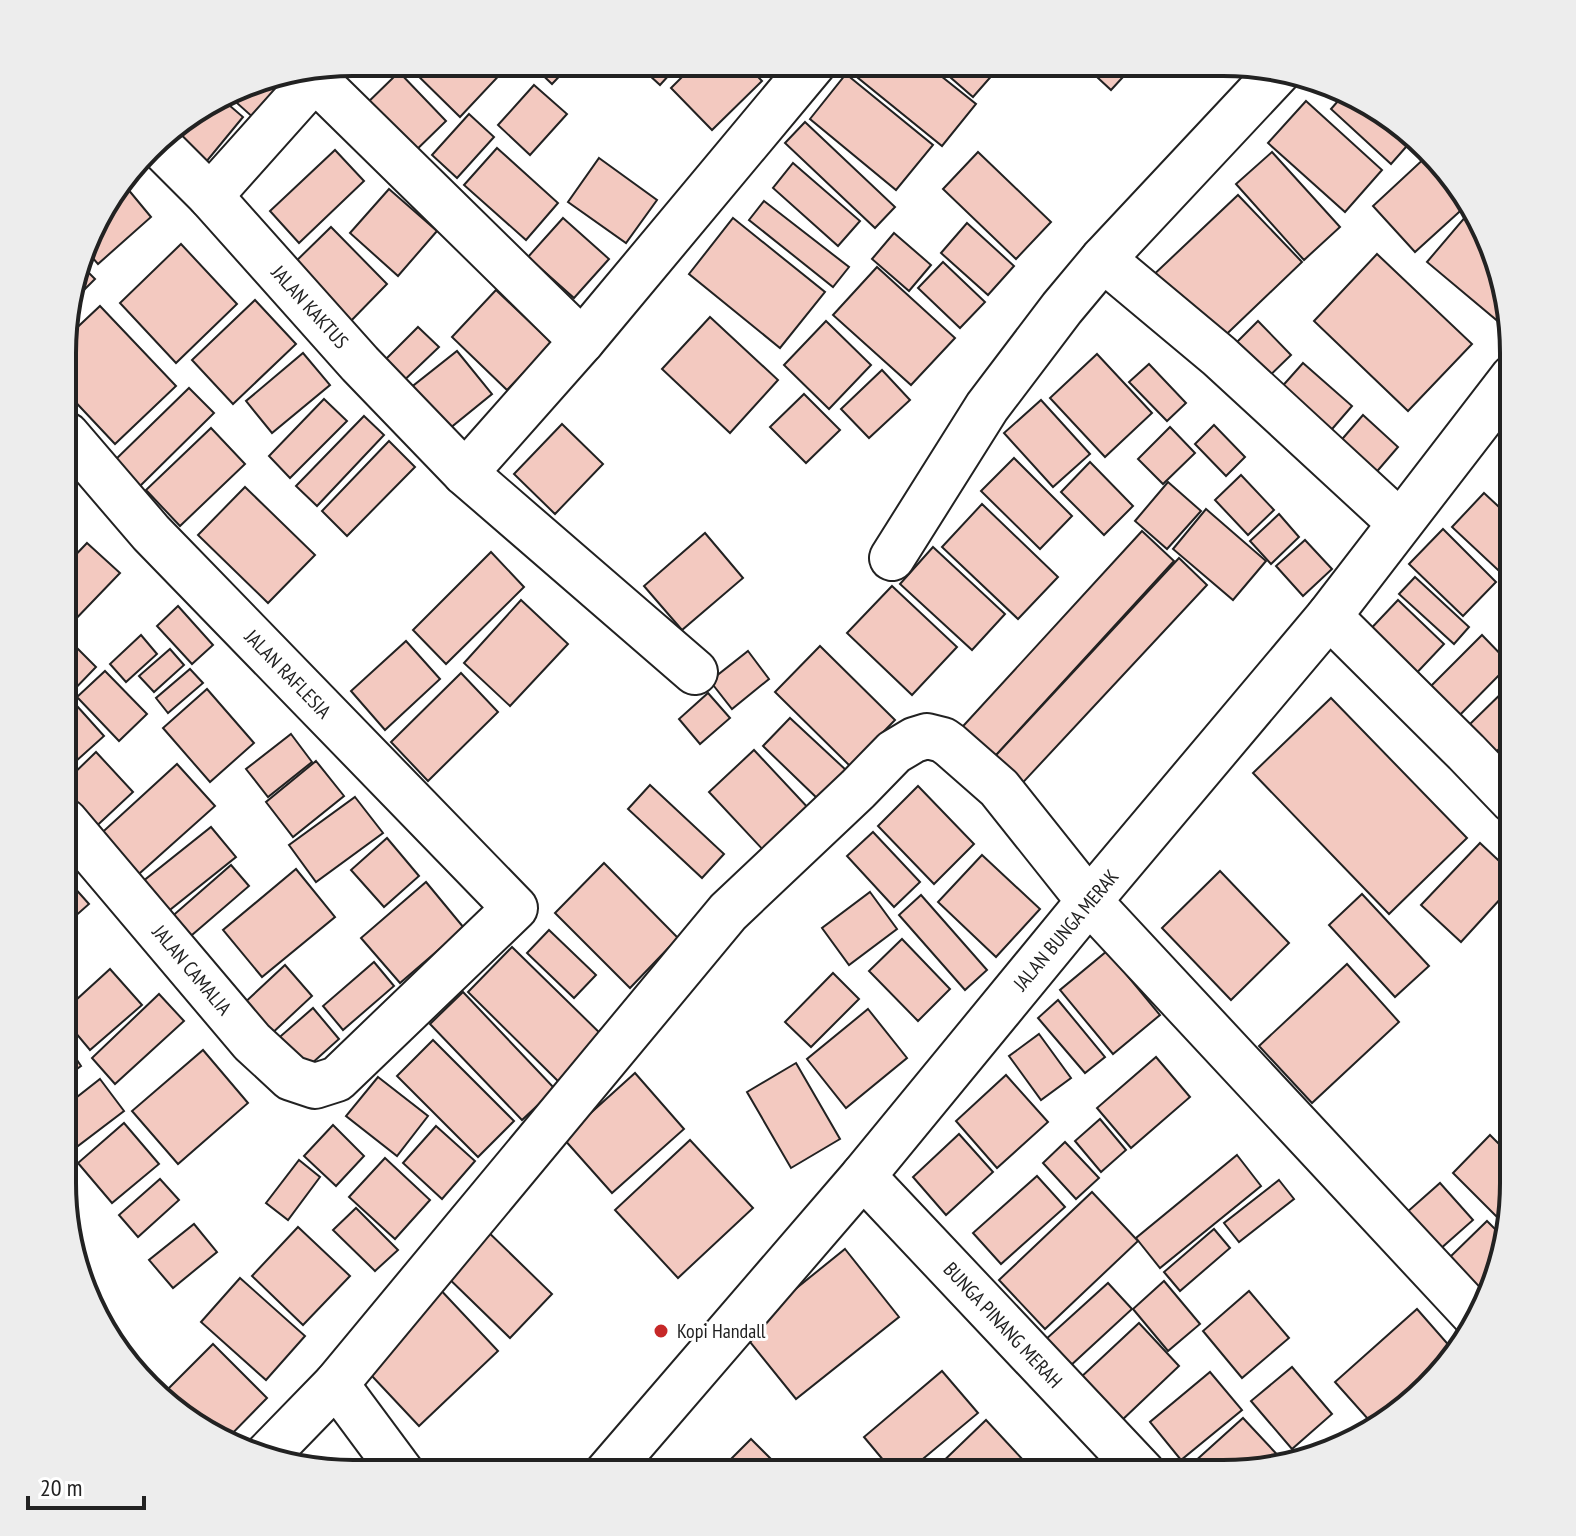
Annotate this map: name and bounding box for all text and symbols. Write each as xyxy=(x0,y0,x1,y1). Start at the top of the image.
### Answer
street label: JALAN KAKTUS xyxy=(265,259,354,354)
street label: JALAN RAFLESIA xyxy=(238,623,337,724)
street label: JALAN BUNGA MERAK xyxy=(1007,864,1124,997)
street label: JALAN CAMALIA xyxy=(146,919,238,1021)
street label: BUNGA PINANG MERAH xyxy=(938,1257,1068,1393)
place label: Kopi Handall xyxy=(677,1318,766,1344)
marker: Kopi Handall xyxy=(652,1322,670,1340)
scale bar xyxy=(28,1460,144,1510)
text: 20 m xyxy=(40,1472,82,1503)

